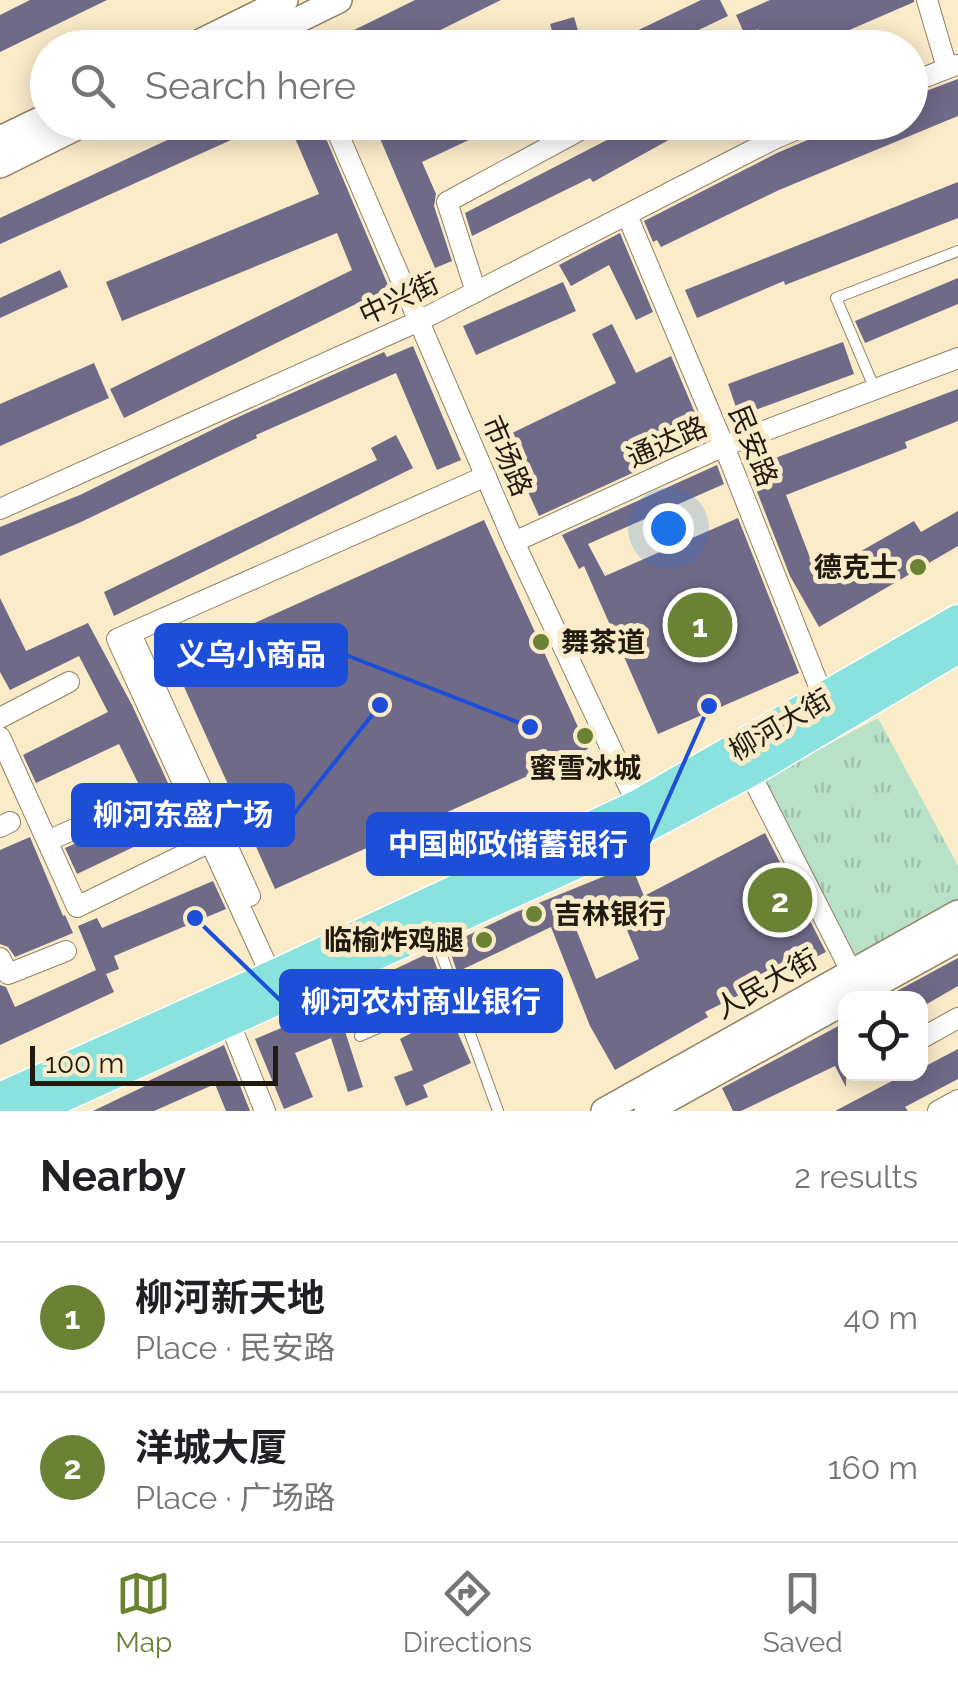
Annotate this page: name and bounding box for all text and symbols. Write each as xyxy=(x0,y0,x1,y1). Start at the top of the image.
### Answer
search box xyxy=(30,30,928,140)
icon: search xyxy=(65,58,120,113)
text: Search here xyxy=(145,63,356,108)
street label: 中兴街 xyxy=(354,266,444,332)
street label: 民安路 xyxy=(722,401,784,491)
street label: 通达路 xyxy=(622,410,712,474)
street label: 市场路 xyxy=(475,411,539,501)
your location xyxy=(643,503,694,554)
place label: 德克士 xyxy=(814,551,898,584)
marker: 德克士 xyxy=(907,556,929,578)
pin: 1 xyxy=(668,588,732,662)
callout: 义乌小商品 xyxy=(156,625,346,685)
place label: 舞茶道 xyxy=(561,626,645,659)
marker: 舞茶道 xyxy=(530,631,552,653)
text: 义乌小商品 xyxy=(176,637,326,672)
street label: 柳河大街 xyxy=(723,683,837,767)
marker: 蜜雪冰城 xyxy=(574,725,596,747)
place label: 蜜雪冰城 xyxy=(529,752,641,785)
callout: 柳河东盛广场 xyxy=(73,785,293,845)
text: 柳河东盛广场 xyxy=(93,797,273,832)
callout: 中国邮政储蓄银行 xyxy=(368,814,648,874)
text: 中国邮政储蓄银行 xyxy=(388,827,628,862)
pin: 2 xyxy=(748,862,812,938)
place label: 吉林银行 xyxy=(554,898,666,931)
marker: 吉林银行 xyxy=(523,903,545,925)
place label: 临榆炸鸡腿 xyxy=(324,924,464,957)
marker: 临榆炸鸡腿 xyxy=(473,929,495,951)
street label: 人民大街 xyxy=(709,942,823,1026)
callout: 柳河农村商业银行 xyxy=(281,971,561,1031)
text: 柳河农村商业银行 xyxy=(301,984,541,1019)
map controls xyxy=(838,991,928,1081)
button: locate xyxy=(838,991,928,1081)
scale bar xyxy=(30,1041,278,1086)
text: 100 m xyxy=(45,1047,124,1080)
text: Nearby xyxy=(40,1152,186,1201)
text: 2 results xyxy=(794,1158,918,1195)
text: 柳河新天地 xyxy=(135,1275,325,1320)
text: 1 xyxy=(65,1299,80,1336)
text: 40 m xyxy=(843,1299,918,1336)
text: Place · 民安路 xyxy=(135,1329,336,1366)
text: 洋城大厦 xyxy=(135,1425,287,1470)
text: 2 xyxy=(63,1449,82,1486)
text: 160 m xyxy=(828,1449,918,1486)
text: Place · 广场路 xyxy=(135,1479,336,1516)
tab: Map xyxy=(115,1566,172,1659)
tab: Directions xyxy=(403,1566,532,1659)
tab: Saved xyxy=(763,1566,843,1659)

